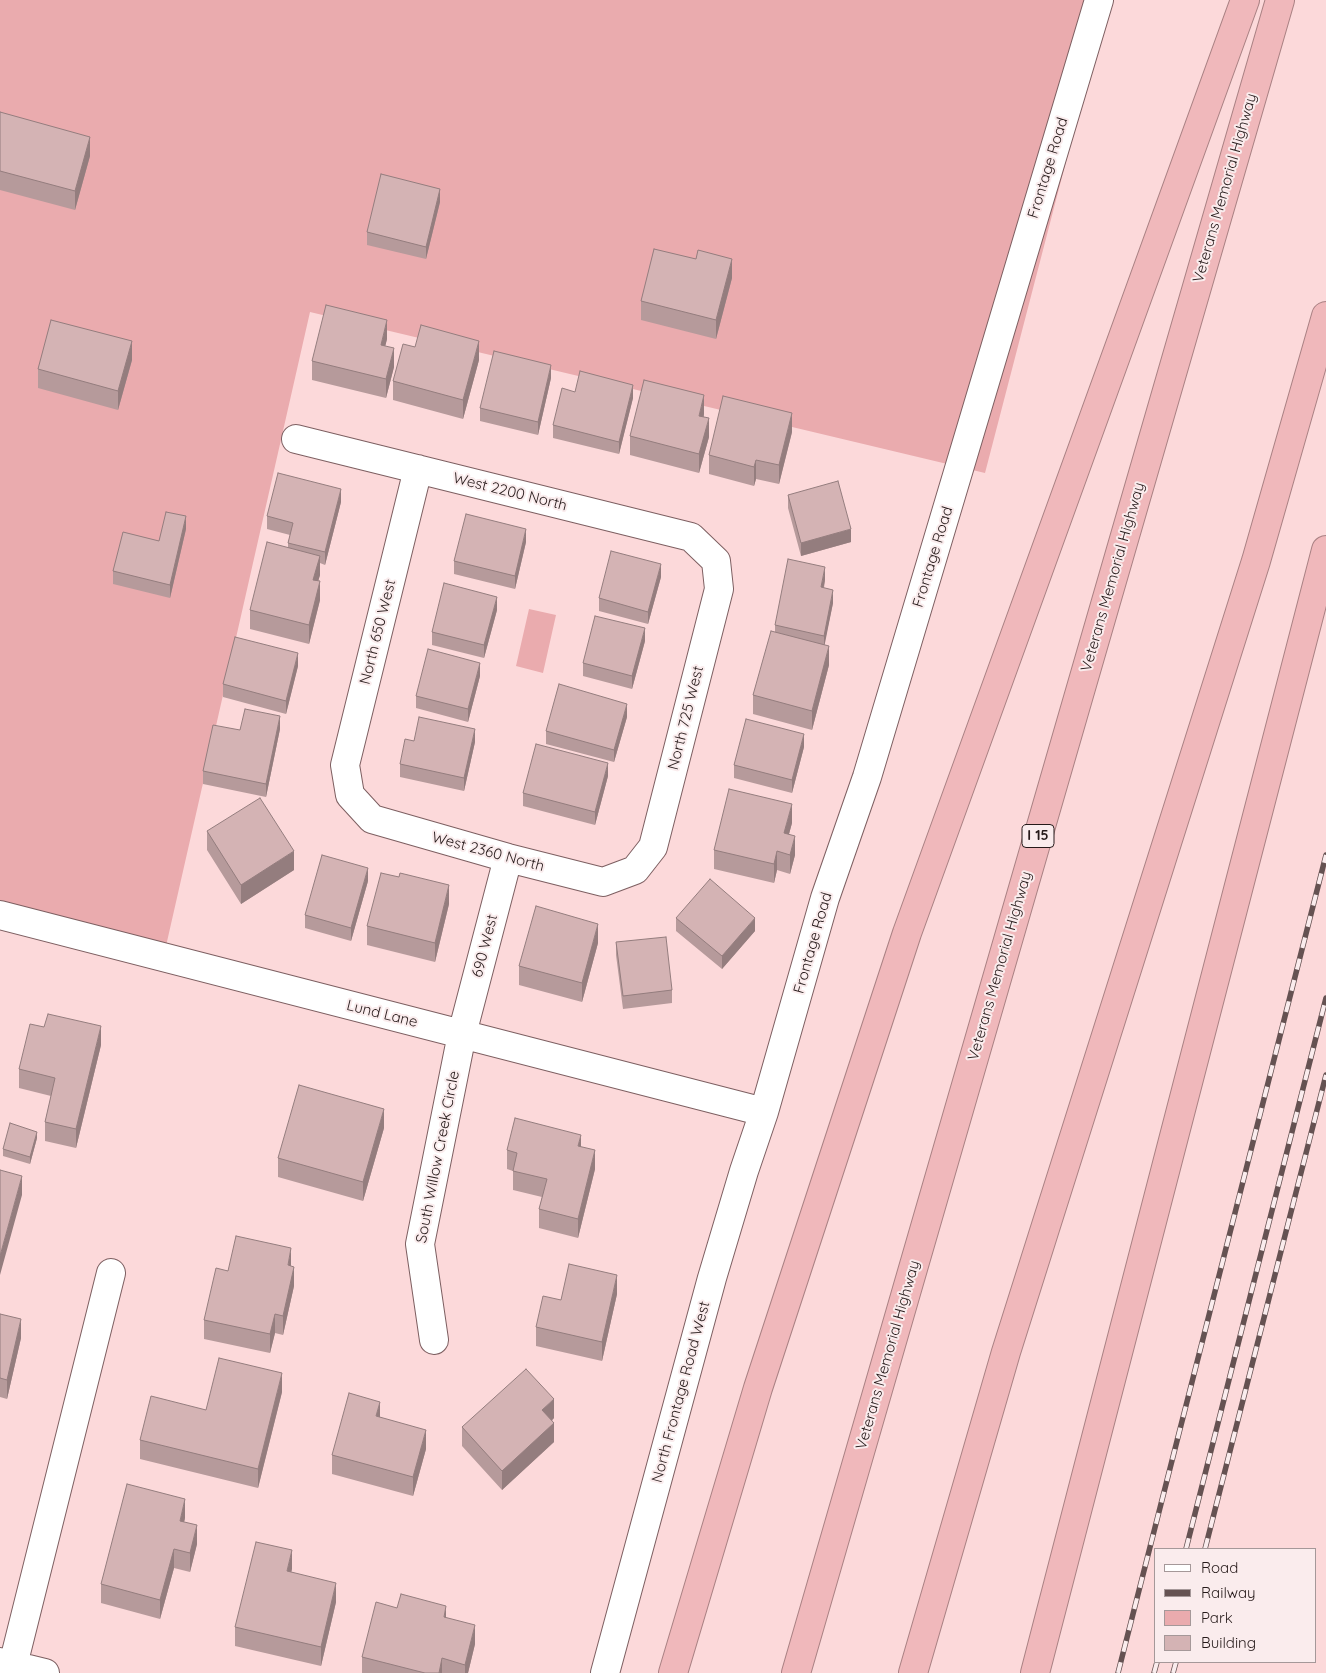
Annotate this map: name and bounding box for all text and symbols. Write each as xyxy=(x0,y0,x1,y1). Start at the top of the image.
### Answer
street label: Veterans Memorial Highway xyxy=(1189,91,1261,285)
street label: Frontage Road xyxy=(1024,115,1072,221)
street label: West 2200 North xyxy=(451,469,569,515)
street label: Veterans Memorial Highway xyxy=(1077,480,1149,674)
street label: Frontage Road xyxy=(909,504,957,610)
street label: North 650 West xyxy=(356,578,400,686)
street label: North 725 West xyxy=(664,664,708,772)
road number: I 15 xyxy=(1022,824,1054,848)
street label: West 2360 North xyxy=(430,828,546,876)
street label: Veterans Memorial Highway xyxy=(964,869,1036,1063)
street label: Frontage Road xyxy=(790,890,836,996)
street label: 690 West xyxy=(468,913,502,979)
street label: Lund Lane xyxy=(345,996,419,1032)
street label: South Willow Creek Circle xyxy=(412,1069,464,1245)
street label: Veterans Memorial Highway xyxy=(852,1258,924,1452)
street label: North Frontage Road West xyxy=(648,1299,714,1485)
legend xyxy=(1154,1548,1316,1663)
text: Road xyxy=(1201,1558,1238,1577)
text: Railway xyxy=(1201,1583,1256,1602)
text: Park xyxy=(1201,1608,1233,1627)
text: Building xyxy=(1201,1633,1256,1652)

